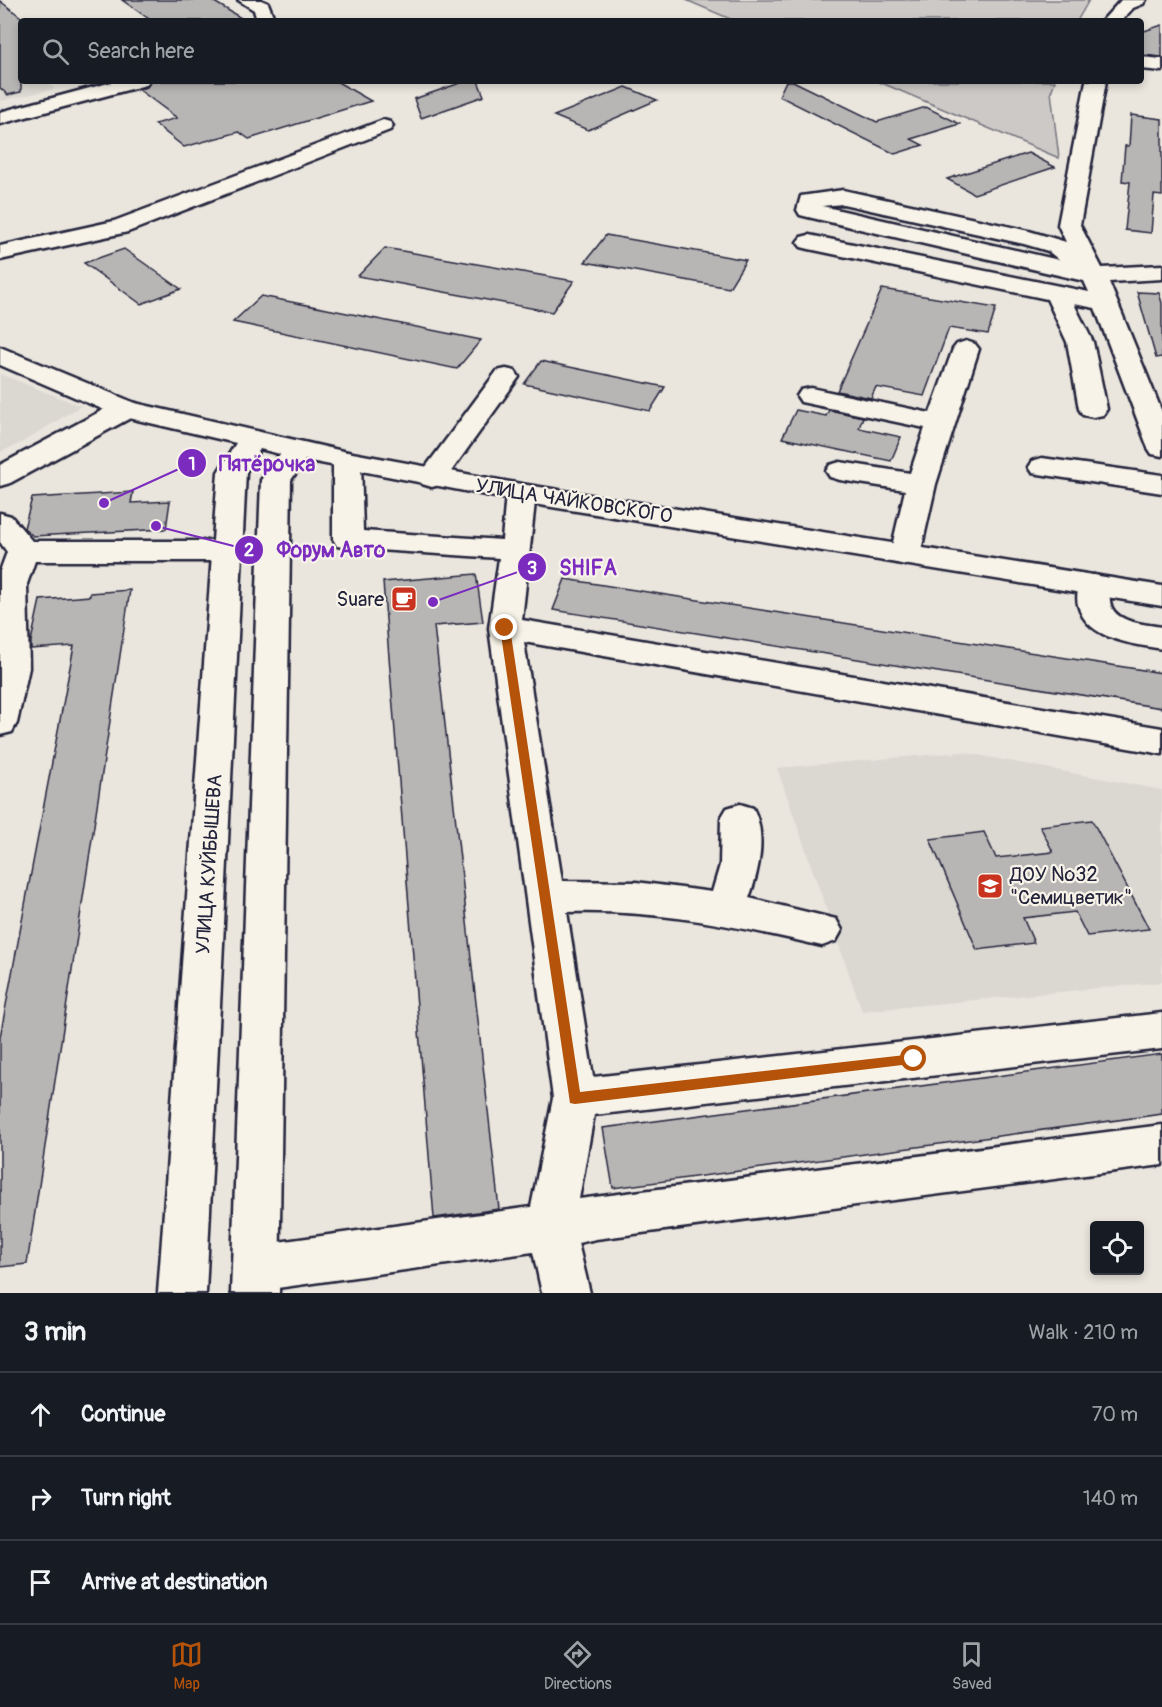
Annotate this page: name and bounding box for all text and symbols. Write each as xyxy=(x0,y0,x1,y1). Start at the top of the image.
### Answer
search box xyxy=(18,18,1144,84)
icon: search xyxy=(39,35,72,68)
text: Search here xyxy=(87,37,194,65)
callout: Пятёрочка xyxy=(177,444,328,483)
text: Пятёрочка xyxy=(219,451,316,478)
text: 1 xyxy=(188,453,196,476)
street label: УЛИЦА ЧАЙКОВСКОГО xyxy=(474,473,674,529)
callout: Форум Авто xyxy=(234,530,397,569)
text: Форум Авто xyxy=(276,537,386,564)
text: 2 xyxy=(244,539,254,562)
callout: SHIFA xyxy=(517,548,629,587)
text: SHIFA xyxy=(559,555,617,582)
text: 3 xyxy=(527,557,537,580)
cafe icon: Suare xyxy=(389,584,419,614)
place label: Suare xyxy=(336,587,384,612)
route end xyxy=(491,614,517,640)
street label: УЛИЦА КУЙБЫШЕВА xyxy=(190,773,228,955)
place label: ДОУ №32 "Семицветик" xyxy=(1009,862,1132,910)
school or university icon: ДОУ №32 "Семицветик" xyxy=(975,871,1005,901)
route start xyxy=(900,1045,926,1071)
map controls xyxy=(1090,1221,1144,1275)
button: locate xyxy=(1090,1221,1144,1275)
text: 3 min xyxy=(24,1316,86,1348)
text: Walk · 210 m xyxy=(1029,1320,1138,1345)
icon: ahead xyxy=(24,1398,57,1431)
text: Continue xyxy=(81,1400,165,1428)
text: 70 m xyxy=(1092,1402,1138,1427)
icon: right xyxy=(24,1482,57,1515)
text: Turn right xyxy=(81,1484,171,1512)
text: 140 m xyxy=(1083,1486,1138,1511)
icon: arrive xyxy=(24,1566,57,1599)
text: Arrive at destination xyxy=(81,1568,267,1596)
tab: Map xyxy=(170,1638,203,1694)
tab: Directions xyxy=(544,1638,612,1694)
tab: Saved xyxy=(952,1638,992,1694)

